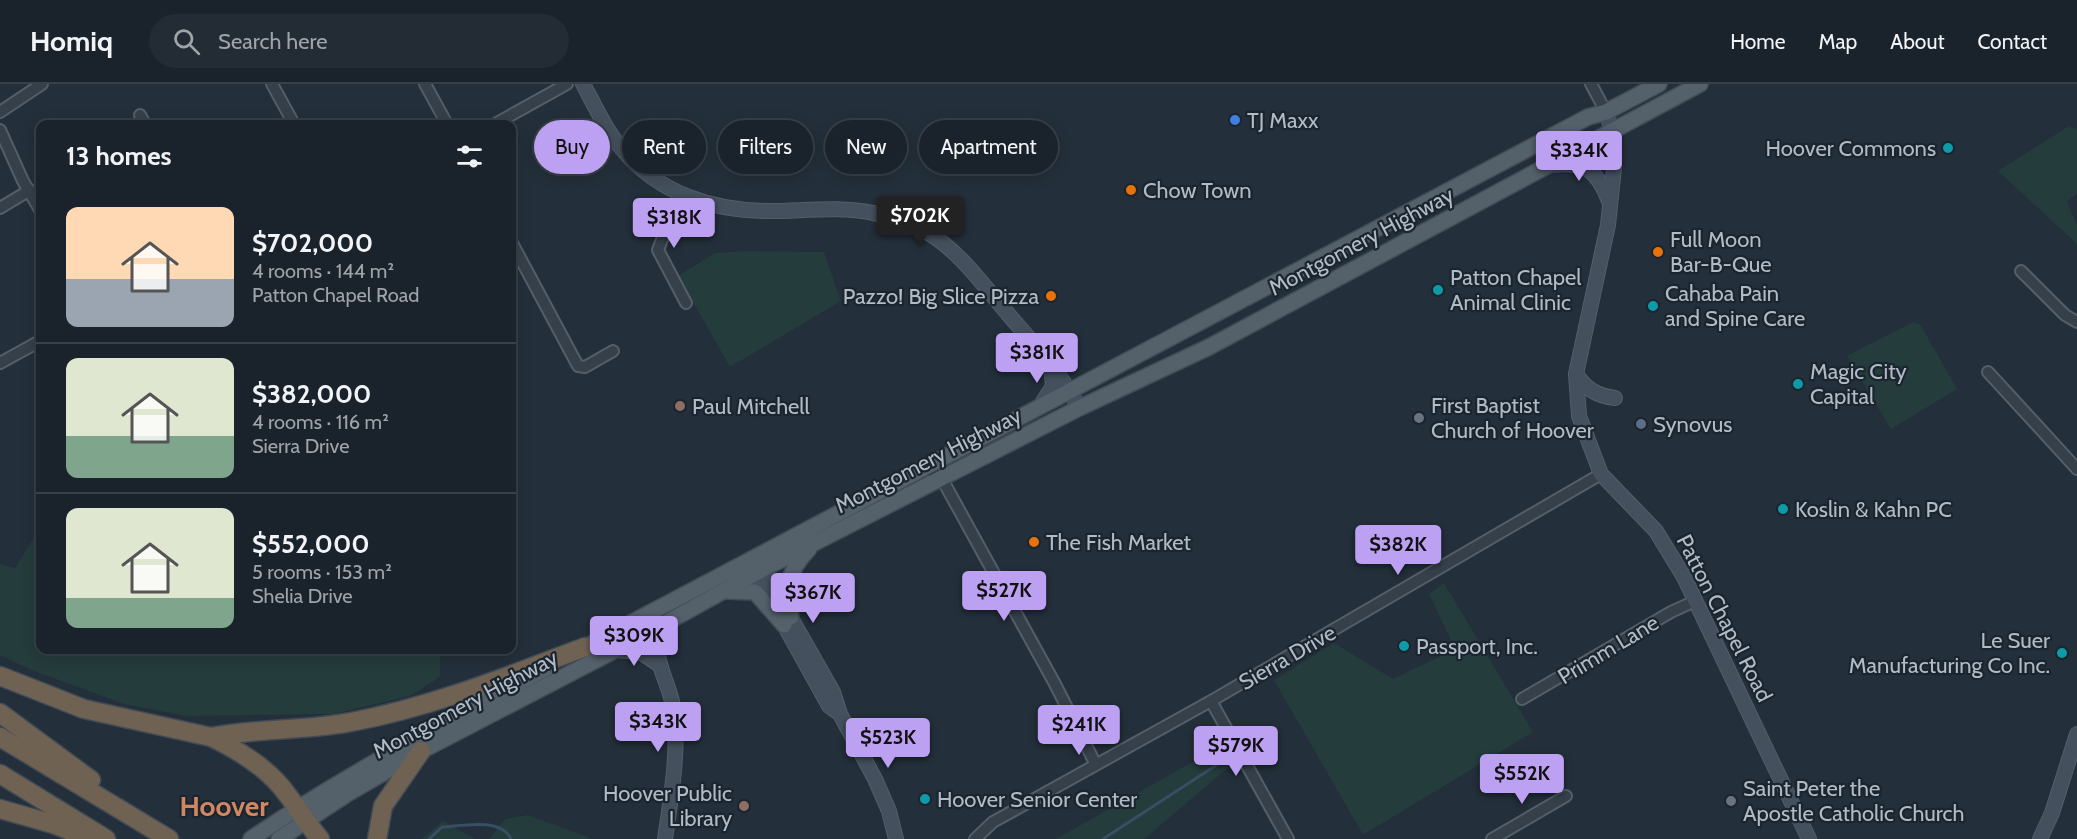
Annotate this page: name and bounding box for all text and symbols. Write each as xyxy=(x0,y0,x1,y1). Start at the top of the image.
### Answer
search box xyxy=(149,14,569,68)
text: Homiq xyxy=(30,24,113,58)
icon: search xyxy=(170,25,203,58)
text: Search here xyxy=(218,28,327,55)
text: Home xyxy=(1730,29,1786,54)
text: Map xyxy=(1819,29,1857,54)
text: About xyxy=(1890,29,1944,54)
text: Contact xyxy=(1977,29,2047,54)
place label: TJ Maxx xyxy=(1247,107,1319,134)
marker: TJ Maxx xyxy=(1228,113,1242,127)
chip: Buy xyxy=(534,120,610,174)
chip: Rent xyxy=(622,120,706,174)
chip: Filters xyxy=(718,120,813,174)
chip: New xyxy=(825,120,907,174)
chip: Apartment xyxy=(919,120,1058,174)
pin: $334K xyxy=(1537,131,1621,182)
place label: Hoover Commons xyxy=(1766,135,1936,162)
text: $334K xyxy=(1550,138,1608,162)
text: 13 homes xyxy=(66,140,172,172)
icon: filters xyxy=(453,140,486,173)
marker: Hoover Commons xyxy=(1941,141,1955,155)
place label: Chow Town xyxy=(1143,177,1252,204)
street label: Montgomery Highway xyxy=(1264,181,1458,302)
marker: Chow Town xyxy=(1124,183,1138,197)
pin: $702K xyxy=(878,196,962,247)
pin: $318K xyxy=(632,198,716,249)
text: $702K xyxy=(891,203,949,227)
text: $318K xyxy=(647,205,701,229)
place label: Full Moon Bar-B-Que xyxy=(1670,226,1772,278)
text: $702,000 xyxy=(252,227,373,259)
icon: home xyxy=(114,231,186,303)
marker: Full Moon Bar-B-Que xyxy=(1651,245,1665,259)
text: 4 rooms · 144 m² xyxy=(252,259,394,283)
place label: Patton Chapel Animal Clinic xyxy=(1450,264,1582,316)
place label: Cahaba Pain and Spine Care xyxy=(1665,280,1805,332)
text: Patton Chapel Road xyxy=(252,283,419,307)
place label: Pazzo! Big Slice Pizza xyxy=(843,283,1039,310)
marker: Patton Chapel Animal Clinic xyxy=(1431,283,1445,297)
marker: Pazzo! Big Slice Pizza xyxy=(1044,289,1058,303)
marker: Cahaba Pain and Spine Care xyxy=(1646,299,1660,313)
pin: $381K xyxy=(995,333,1079,384)
text: $381K xyxy=(1010,340,1064,364)
place label: Magic City Capital xyxy=(1810,358,1907,410)
marker: Magic City Capital xyxy=(1791,377,1805,391)
text: $382,000 xyxy=(252,378,371,410)
icon: home xyxy=(114,382,186,454)
place label: First Baptist Church of Hoover xyxy=(1431,392,1594,444)
place label: Paul Mitchell xyxy=(692,393,811,420)
marker: Paul Mitchell xyxy=(673,399,687,413)
street label: Montgomery Highway xyxy=(830,402,1026,519)
text: 4 rooms · 116 m² xyxy=(252,410,389,434)
marker: First Baptist Church of Hoover xyxy=(1412,411,1426,425)
place label: Synovus xyxy=(1653,411,1732,438)
marker: Synovus xyxy=(1634,417,1648,431)
text: Sierra Drive xyxy=(252,434,350,458)
place label: Koslin & Kahn PC xyxy=(1795,496,1952,523)
marker: Koslin & Kahn PC xyxy=(1776,502,1790,516)
pin: $382K xyxy=(1356,525,1440,576)
text: $552,000 xyxy=(252,528,370,560)
place label: The Fish Market xyxy=(1046,529,1192,556)
street label: Patton Chapel Road xyxy=(1671,530,1778,706)
icon: home xyxy=(114,532,186,604)
text: $382K xyxy=(1369,532,1427,556)
marker: The Fish Market xyxy=(1027,535,1041,549)
text: 5 rooms · 153 m² xyxy=(252,560,392,584)
pin: $527K xyxy=(962,571,1046,622)
pin: $367K xyxy=(771,573,855,624)
text: $527K xyxy=(976,578,1032,602)
text: $367K xyxy=(785,580,841,604)
text: Shelia Drive xyxy=(252,584,353,608)
street label: Primm Lane xyxy=(1553,609,1664,690)
pin: $309K xyxy=(592,616,676,667)
street label: Sierra Drive xyxy=(1234,619,1340,696)
text: $309K xyxy=(604,623,664,647)
place label: Le Suer Manufacturing Co Inc. xyxy=(1849,627,2050,679)
place label: Passport, Inc. xyxy=(1416,633,1538,660)
marker: Passport, Inc. xyxy=(1397,639,1411,653)
street label: Montgomery Highway xyxy=(368,644,562,765)
marker: Le Suer Manufacturing Co Inc. xyxy=(2055,646,2069,660)
pin: $343K xyxy=(616,702,700,753)
pin: $241K xyxy=(1037,705,1121,756)
text: $343K xyxy=(629,709,687,733)
text: $241K xyxy=(1052,712,1106,736)
pin: $523K xyxy=(846,718,930,769)
text: $523K xyxy=(860,725,916,749)
pin: $579K xyxy=(1194,726,1278,777)
text: $579K xyxy=(1208,733,1264,757)
pin: $552K xyxy=(1480,754,1564,805)
text: $552K xyxy=(1494,761,1550,785)
place label: Saint Peter the Apostle Catholic Church xyxy=(1743,775,1964,827)
place label: Hoover Public Library xyxy=(603,780,732,832)
place label: Hoover Senior Center xyxy=(937,786,1137,813)
district label: Hoover xyxy=(179,789,269,823)
marker: Hoover Senior Center xyxy=(918,792,932,806)
marker: Saint Peter the Apostle Catholic Church xyxy=(1724,794,1738,808)
marker: Hoover Public Library xyxy=(737,799,751,813)

